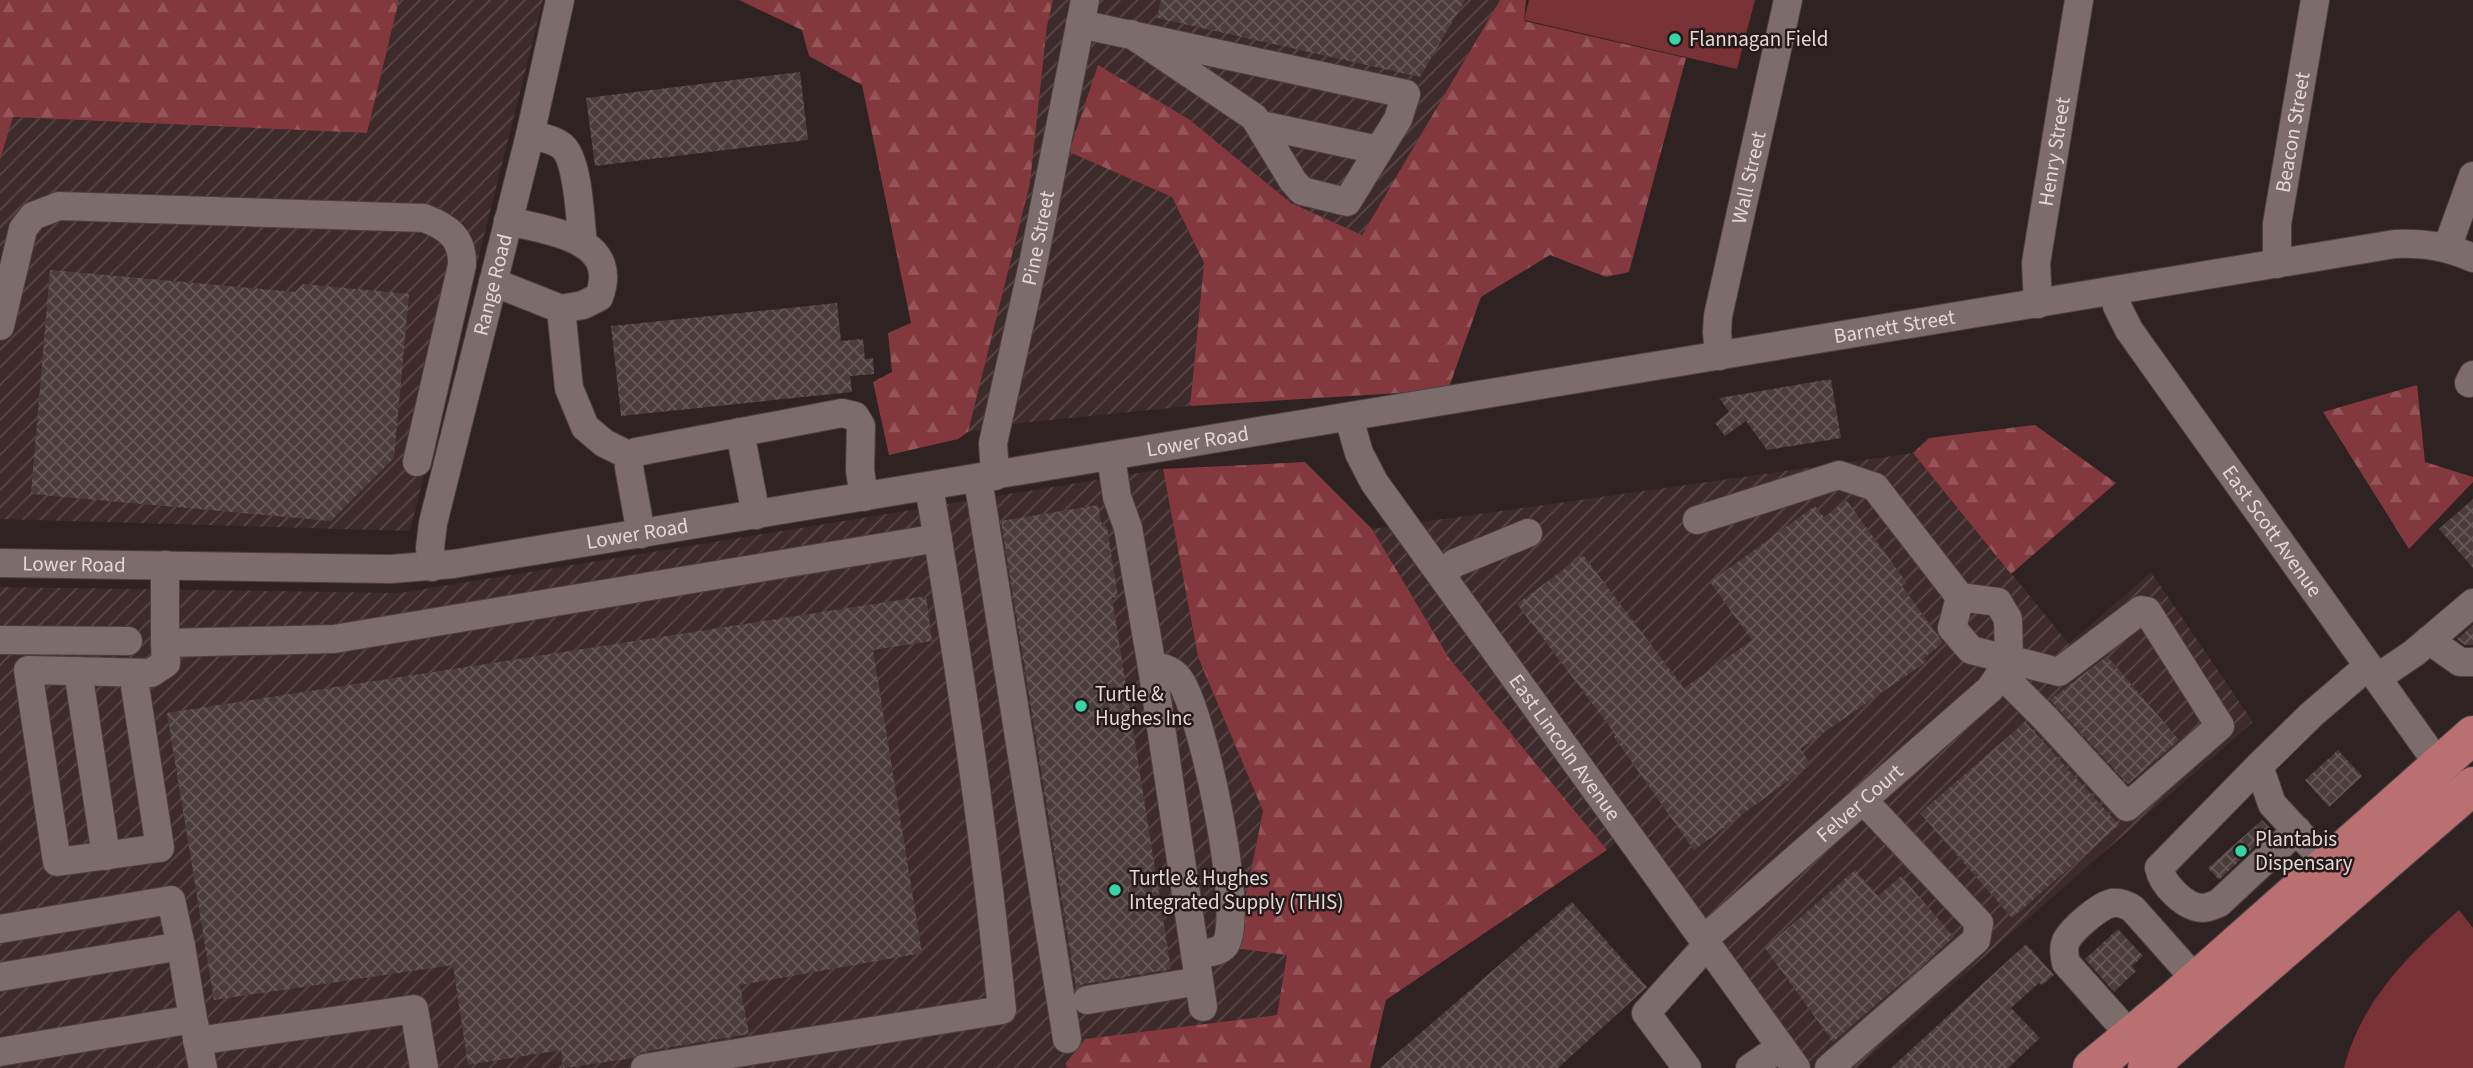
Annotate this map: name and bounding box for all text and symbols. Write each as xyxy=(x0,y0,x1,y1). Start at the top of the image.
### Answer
place label: Flannagan Field xyxy=(1689,24,1828,54)
marker: Flannagan Field xyxy=(1667,31,1683,47)
street label: Beacon Street xyxy=(2268,70,2318,195)
street label: Henry Street xyxy=(2031,95,2078,208)
street label: Wall Street xyxy=(1724,128,1774,227)
street label: Pine Street xyxy=(1014,188,1062,288)
street label: Range Road xyxy=(465,231,520,339)
street label: Barnett Street xyxy=(1831,302,1957,351)
street label: Lower Road xyxy=(1144,418,1251,464)
street label: East Scott Avenue xyxy=(2215,459,2330,603)
street label: Lower Road xyxy=(584,510,691,557)
street label: Lower Road xyxy=(22,548,126,580)
street label: East Lincoln Avenue xyxy=(1502,668,1628,827)
place label: Turtle & Hughes Inc xyxy=(1095,679,1193,733)
marker: Turtle & Hughes Inc xyxy=(1073,698,1089,714)
street label: Felver Court xyxy=(1810,757,1910,850)
place label: Plantabis Dispensary xyxy=(2255,824,2353,878)
marker: Plantabis Dispensary xyxy=(2233,843,2249,859)
place label: Turtle & Hughes Integrated Supply (THIS) xyxy=(1129,863,1344,917)
marker: Turtle & Hughes Integrated Supply (THIS) xyxy=(1107,882,1123,898)

